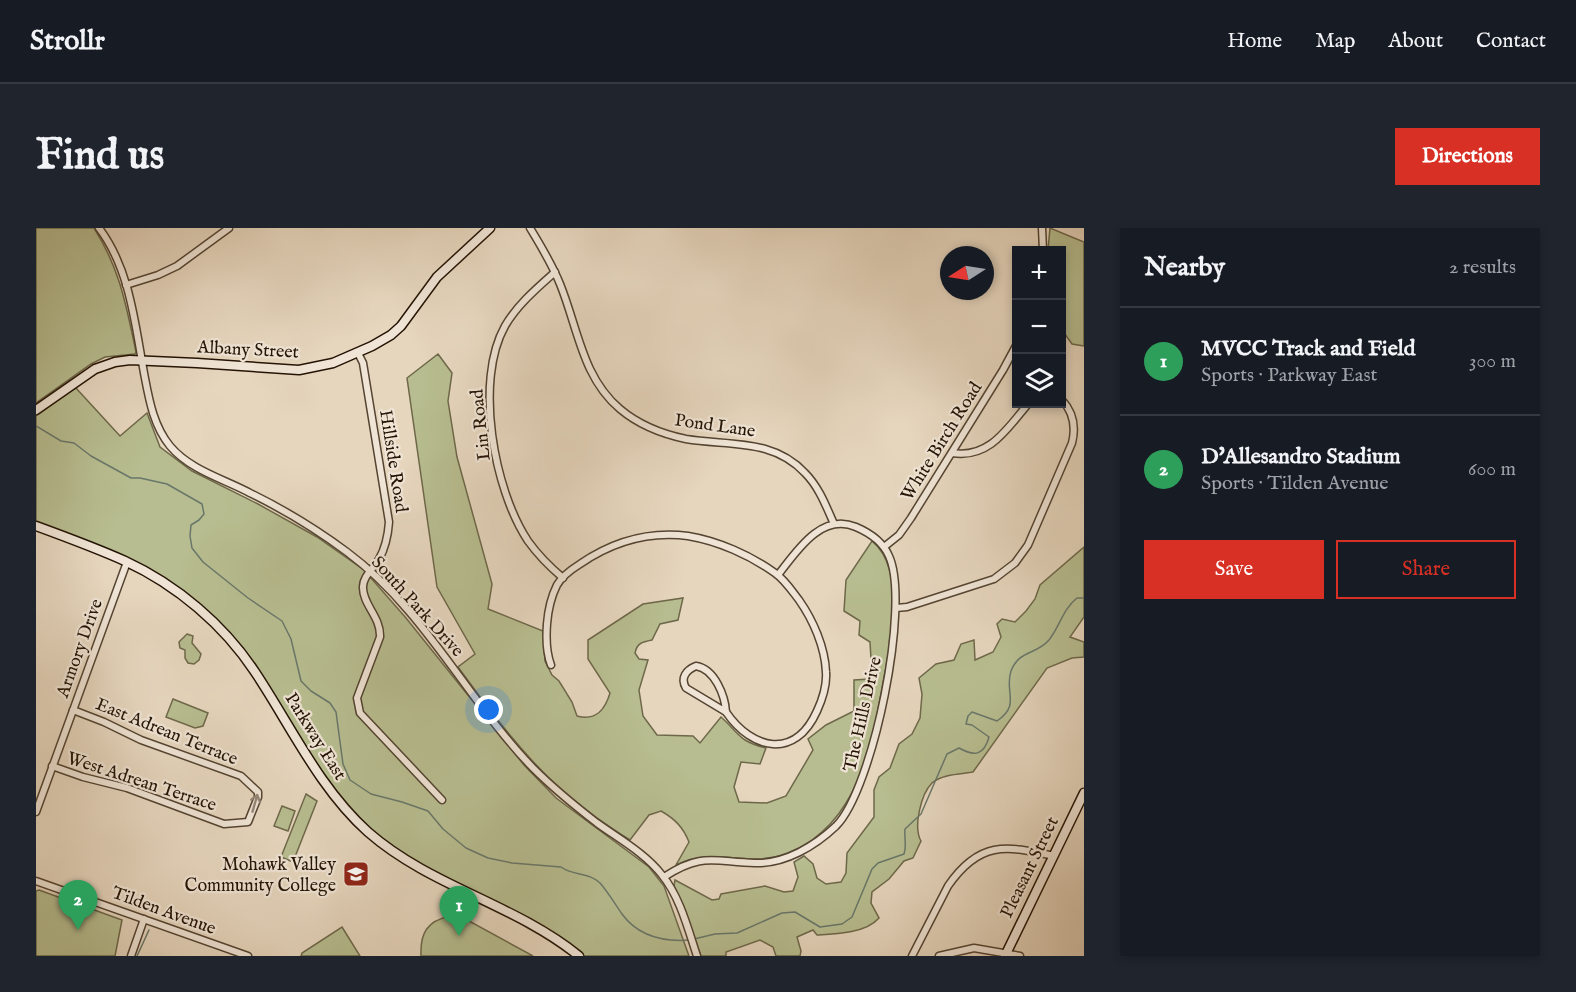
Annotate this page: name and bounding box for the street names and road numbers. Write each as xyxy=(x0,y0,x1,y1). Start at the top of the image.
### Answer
street label: Albany Street xyxy=(196,336,299,365)
street label: White Birch Road xyxy=(897,378,988,506)
street label: Lin Road xyxy=(466,388,497,462)
street label: Hillside Road xyxy=(373,408,412,515)
street label: Pond Lane xyxy=(673,409,757,444)
street label: South Park Drive xyxy=(366,552,468,662)
street label: Armory Drive xyxy=(52,596,109,702)
street label: The Hills Drive xyxy=(839,655,888,774)
street label: Parkway East xyxy=(279,689,351,785)
street label: East Adrean Terrace xyxy=(92,693,241,771)
street label: West Adrean Terrace xyxy=(64,747,219,817)
street label: Pleasant Street xyxy=(996,813,1065,922)
street label: Tilden Avenue xyxy=(108,882,219,941)

